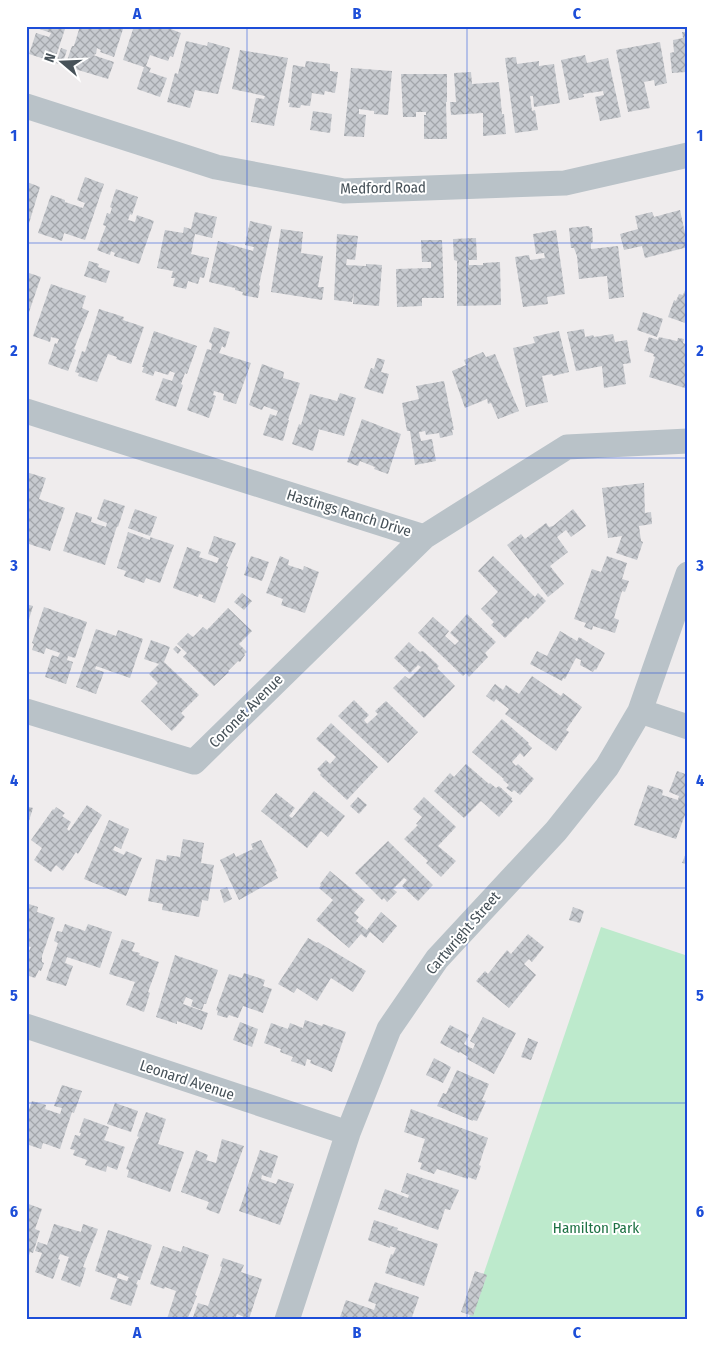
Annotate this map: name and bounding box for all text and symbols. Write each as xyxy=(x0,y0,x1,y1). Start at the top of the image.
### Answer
text: A xyxy=(132,4,142,23)
text: B xyxy=(353,4,362,23)
text: C xyxy=(573,4,582,23)
north arrow xyxy=(38,38,88,88)
text: N xyxy=(41,51,60,65)
text: 1 xyxy=(11,126,17,145)
text: 1 xyxy=(697,126,703,145)
street label: Medford Road xyxy=(340,178,426,198)
text: 2 xyxy=(9,341,18,360)
text: 2 xyxy=(695,341,704,360)
street label: Hastings Ranch Drive xyxy=(285,486,413,540)
text: 3 xyxy=(9,556,18,575)
text: 3 xyxy=(695,556,704,575)
street label: Coronet Avenue xyxy=(205,670,287,752)
text: 4 xyxy=(10,771,18,790)
text: 4 xyxy=(696,771,704,790)
street label: Cartwright Street xyxy=(422,888,504,978)
text: 5 xyxy=(10,986,18,1005)
text: 5 xyxy=(696,986,704,1005)
street label: Leonard Avenue xyxy=(137,1056,237,1104)
text: 6 xyxy=(10,1202,18,1221)
text: 6 xyxy=(696,1202,704,1221)
park label: Hamilton Park xyxy=(553,1219,639,1237)
text: A xyxy=(132,1323,142,1342)
text: B xyxy=(353,1323,362,1342)
text: C xyxy=(573,1323,582,1342)

